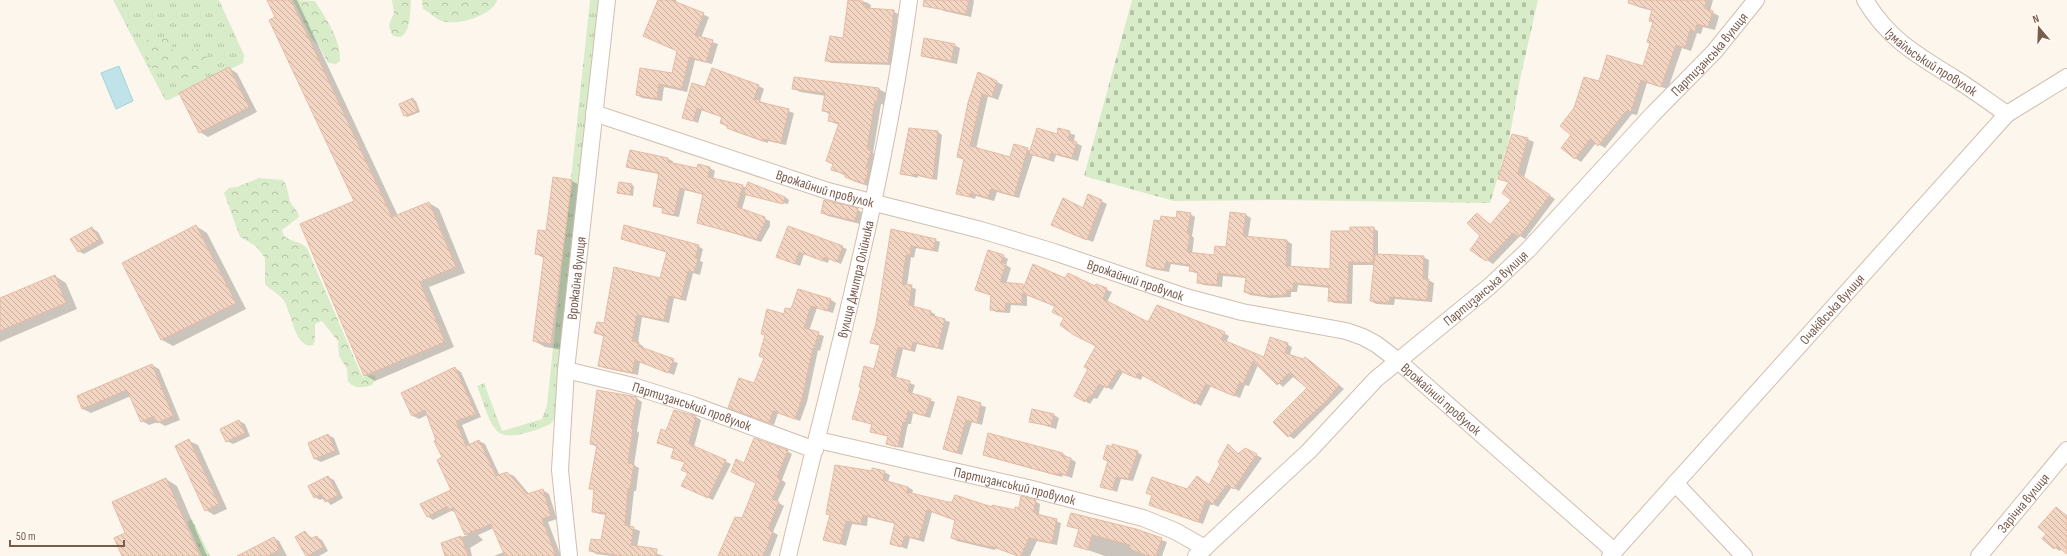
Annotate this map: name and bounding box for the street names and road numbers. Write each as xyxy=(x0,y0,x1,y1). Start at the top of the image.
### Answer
street label: Партизанська вулиця xyxy=(1668,9,1752,100)
street label: Ізмаїльський провулок xyxy=(1881,25,1981,100)
street label: Врожайний провулок xyxy=(774,166,876,211)
street label: вулиця Дмитра Олійника xyxy=(834,219,878,340)
street label: Врожайна вулиця xyxy=(564,236,590,321)
street label: Партизанська вулиця xyxy=(1440,247,1532,330)
street label: Врожайний провулок xyxy=(1085,256,1187,305)
street label: Очаківська вулиця xyxy=(1796,271,1868,348)
street label: Врожайний провулок xyxy=(1397,359,1485,440)
street label: Партизанський провулок xyxy=(630,378,754,435)
street label: Партизанський провулок xyxy=(952,463,1078,509)
street label: Зарічна вулиця xyxy=(1994,470,2053,537)

